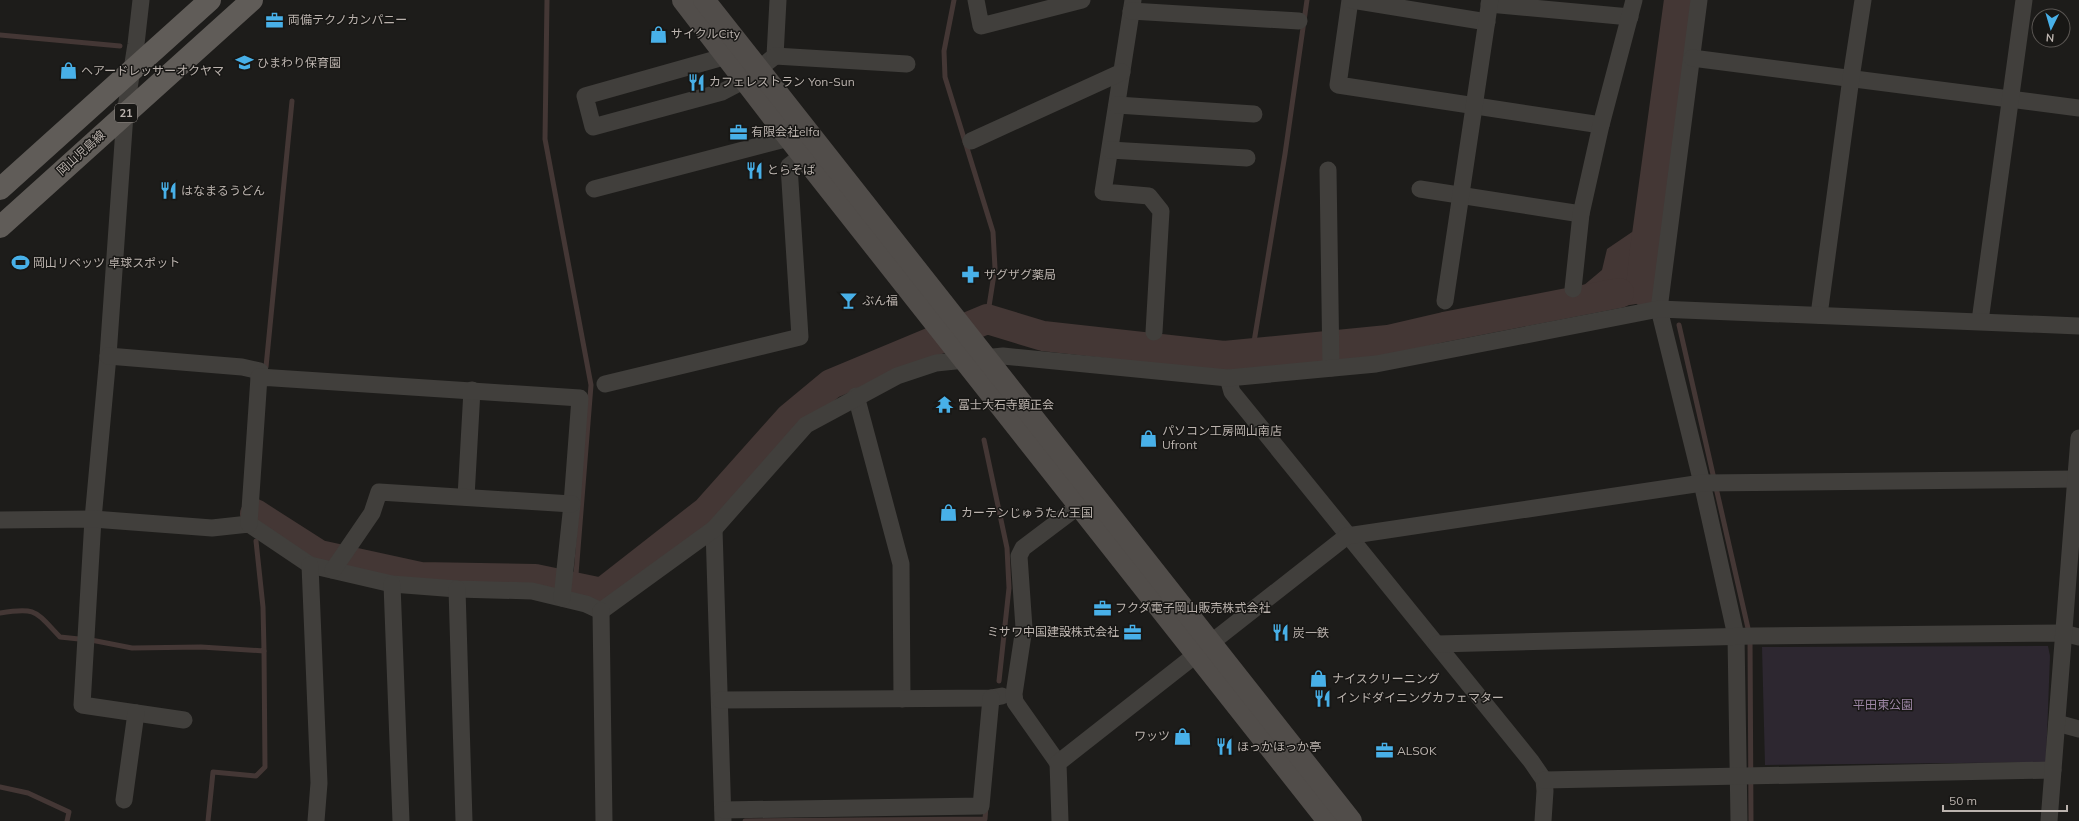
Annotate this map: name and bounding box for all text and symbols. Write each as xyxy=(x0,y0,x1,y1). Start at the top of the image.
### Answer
north arrow xyxy=(2031,8,2071,48)
office icon: 両備テクノカンパニー xyxy=(265,10,285,30)
place label: 両備テクノカンパニー xyxy=(288,12,407,27)
shop icon: サイクルCity xyxy=(648,24,668,44)
place label: サイクルCity xyxy=(671,26,741,41)
text: N xyxy=(2045,31,2055,45)
school or university icon: ひまわり保育園 xyxy=(234,53,254,73)
place label: ひまわり保育園 xyxy=(257,55,341,70)
shop icon: ヘアードレッサーオクヤマ xyxy=(58,61,78,81)
place label: ヘアードレッサーオクヤマ xyxy=(81,63,224,78)
restaurant icon: カフェレストラン Yon-Sun xyxy=(686,72,706,92)
place label: カフェレストラン Yon-Sun xyxy=(709,74,855,89)
road number: 21 xyxy=(115,104,137,122)
office icon: 有限会社elfa xyxy=(728,122,748,142)
place label: 有限会社elfa xyxy=(751,124,820,139)
street label: 岡山児島線 xyxy=(53,127,108,178)
restaurant icon: とらそば xyxy=(744,160,764,180)
place label: とらそば xyxy=(767,162,815,177)
restaurant icon: はなまるうどん xyxy=(158,181,178,201)
place label: はなまるうどん xyxy=(181,183,265,198)
sports icon: 岡山リベッツ 卓球スポット xyxy=(10,253,30,273)
place label: 岡山リベッツ 卓球スポット xyxy=(33,255,180,270)
pharmacy icon: ザグザグ薬局 xyxy=(961,265,981,285)
place label: ザグザグ薬局 xyxy=(984,267,1056,282)
bar icon: ぶん福 xyxy=(839,291,859,311)
place label: ぶん福 xyxy=(862,293,898,308)
temple icon: 冨士大石寺顕正会 xyxy=(935,395,955,415)
place label: 冨士大石寺顕正会 xyxy=(958,397,1054,412)
place label: パソコン工房岡山南店 Ufront xyxy=(1162,423,1282,452)
shop icon: パソコン工房岡山南店 Ufront xyxy=(1139,428,1159,448)
shop icon: カーテンじゅうたん王国 xyxy=(938,503,958,523)
place label: カーテンじゅうたん王国 xyxy=(961,505,1093,520)
office icon: フクダ電子岡山販売株式会社 xyxy=(1092,598,1112,618)
place label: フクダ電子岡山販売株式会社 xyxy=(1115,600,1271,615)
office icon: ミサワ中国建設株式会社 xyxy=(1122,622,1142,642)
restaurant icon: 炭一鉄 xyxy=(1270,623,1290,643)
place label: ミサワ中国建設株式会社 xyxy=(987,624,1119,639)
place label: 炭一鉄 xyxy=(1293,625,1329,640)
shop icon: ナイスクリーニング xyxy=(1309,669,1329,689)
place label: ナイスクリーニング xyxy=(1332,671,1440,686)
restaurant icon: インドダイニングカフェマター xyxy=(1313,688,1333,708)
place label: インドダイニングカフェマター xyxy=(1336,690,1504,705)
park label: 平田東公園 xyxy=(1853,697,1913,712)
shop icon: ワッツ xyxy=(1173,726,1193,746)
place label: ワッツ xyxy=(1134,728,1170,743)
restaurant icon: ほっかほっか亭 xyxy=(1214,737,1234,757)
place label: ほっかほっか亭 xyxy=(1237,739,1321,754)
office icon: ALSOK xyxy=(1374,741,1394,761)
place label: ALSOK xyxy=(1397,743,1437,758)
scale bar xyxy=(1943,787,2067,813)
text: 50 m xyxy=(1949,793,1977,808)

